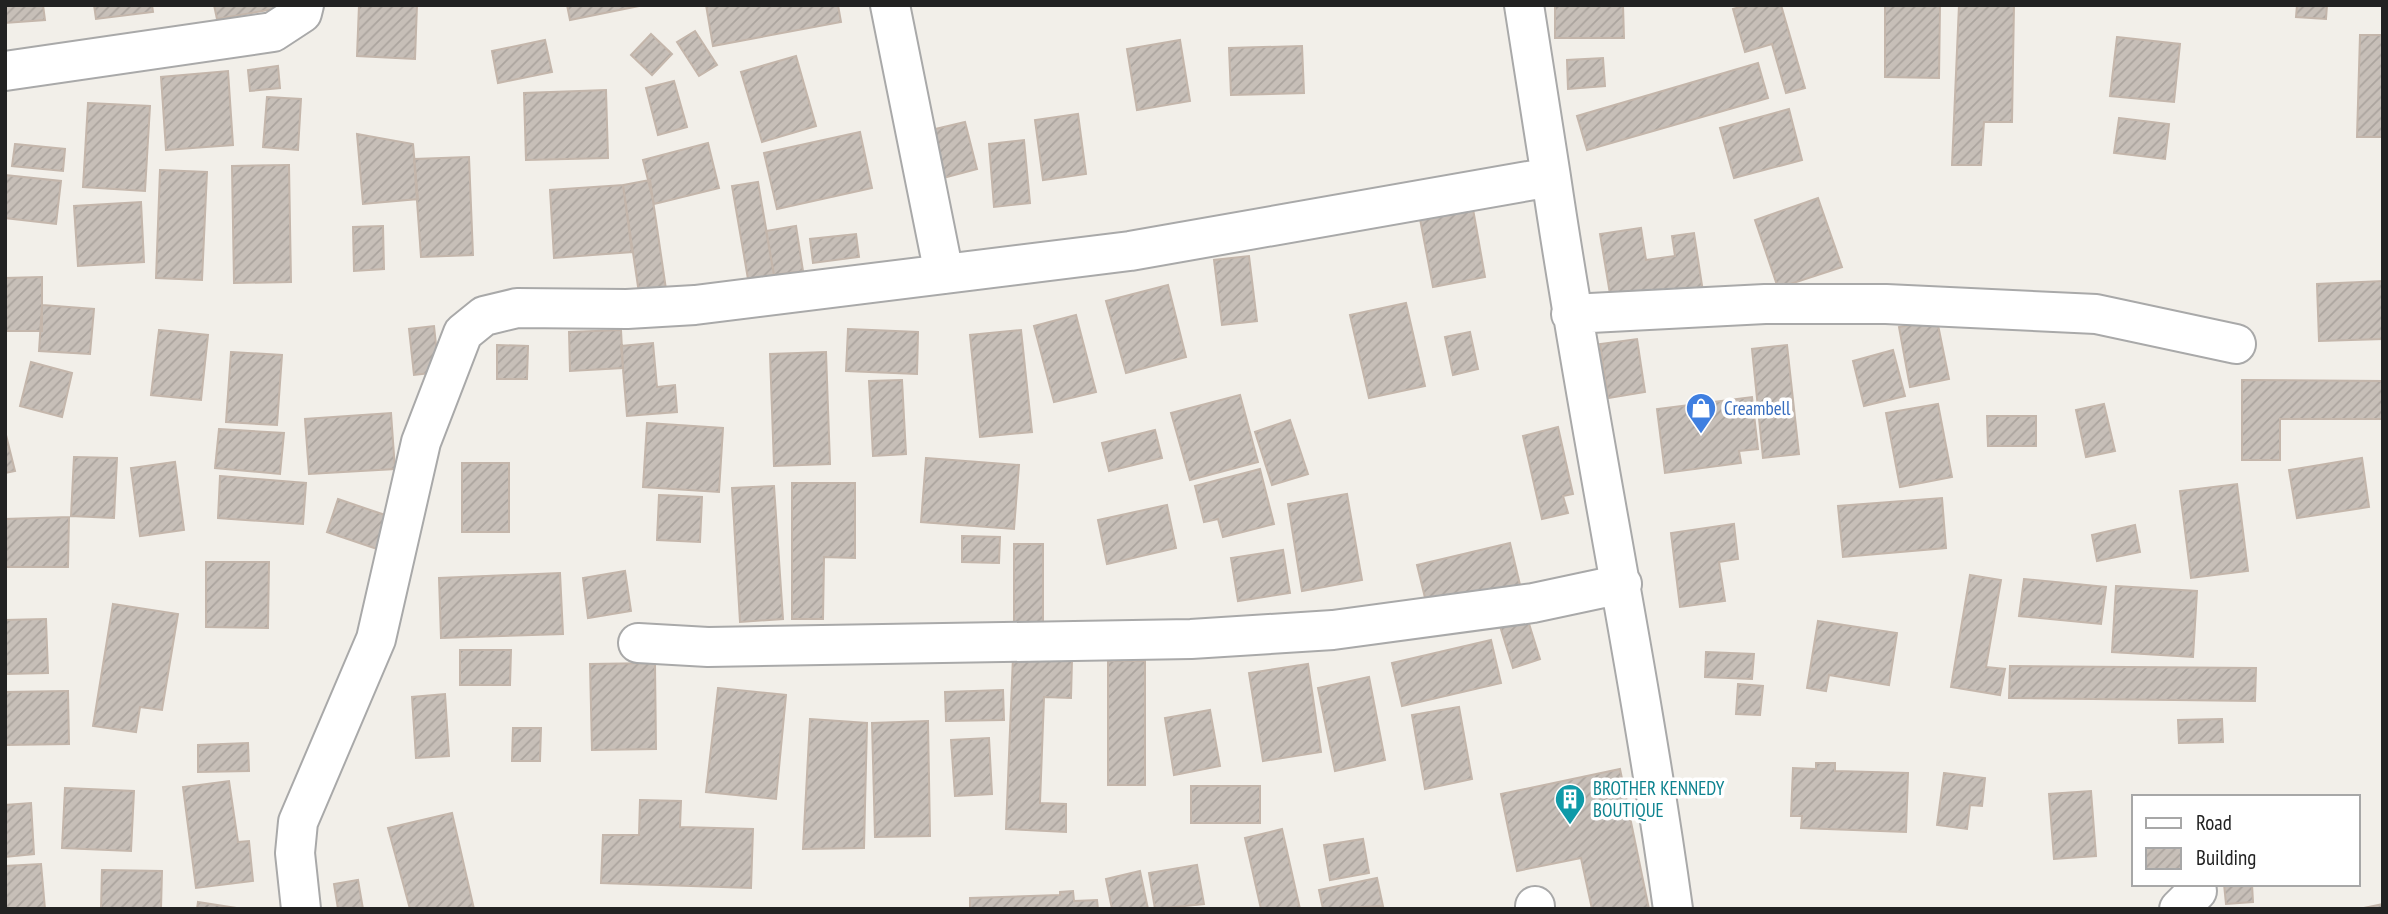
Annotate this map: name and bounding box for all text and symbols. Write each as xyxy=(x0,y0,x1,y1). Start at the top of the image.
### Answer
shop icon: Creambell xyxy=(1684,391,1718,435)
place label: Creambell xyxy=(1724,396,1791,420)
place label: BROTHER KENNEDY BOUTIQUE xyxy=(1593,776,1725,822)
building icon: BROTHER KENNEDY BOUTIQUE xyxy=(1553,782,1587,826)
legend xyxy=(2132,795,2360,886)
text: Road xyxy=(2196,809,2232,836)
text: Building xyxy=(2196,844,2256,871)

